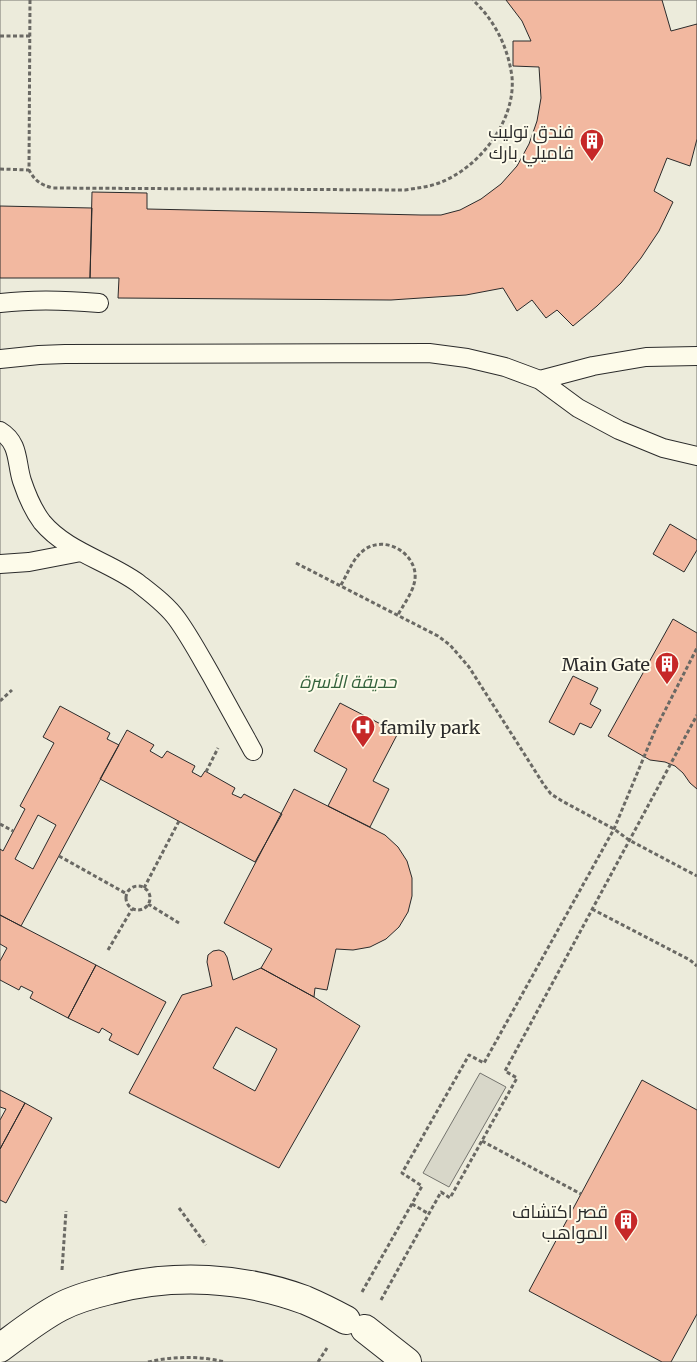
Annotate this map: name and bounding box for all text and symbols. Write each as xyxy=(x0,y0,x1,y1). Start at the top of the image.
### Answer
place label: فندق توليب فاميلي بارك xyxy=(488,120,574,167)
building icon: فندق توليب فاميلي بارك xyxy=(579,128,605,162)
building icon: Main Gate xyxy=(654,651,680,685)
place label: Main Gate xyxy=(562,653,650,676)
park label: حديقة الأسرة xyxy=(299,670,398,693)
hospital icon: family park xyxy=(350,714,376,748)
place label: family park xyxy=(380,716,481,739)
place label: قصر اكتشاف المواهب xyxy=(512,1200,608,1244)
building icon: قصر اكتشاف المواهب xyxy=(613,1208,639,1242)

